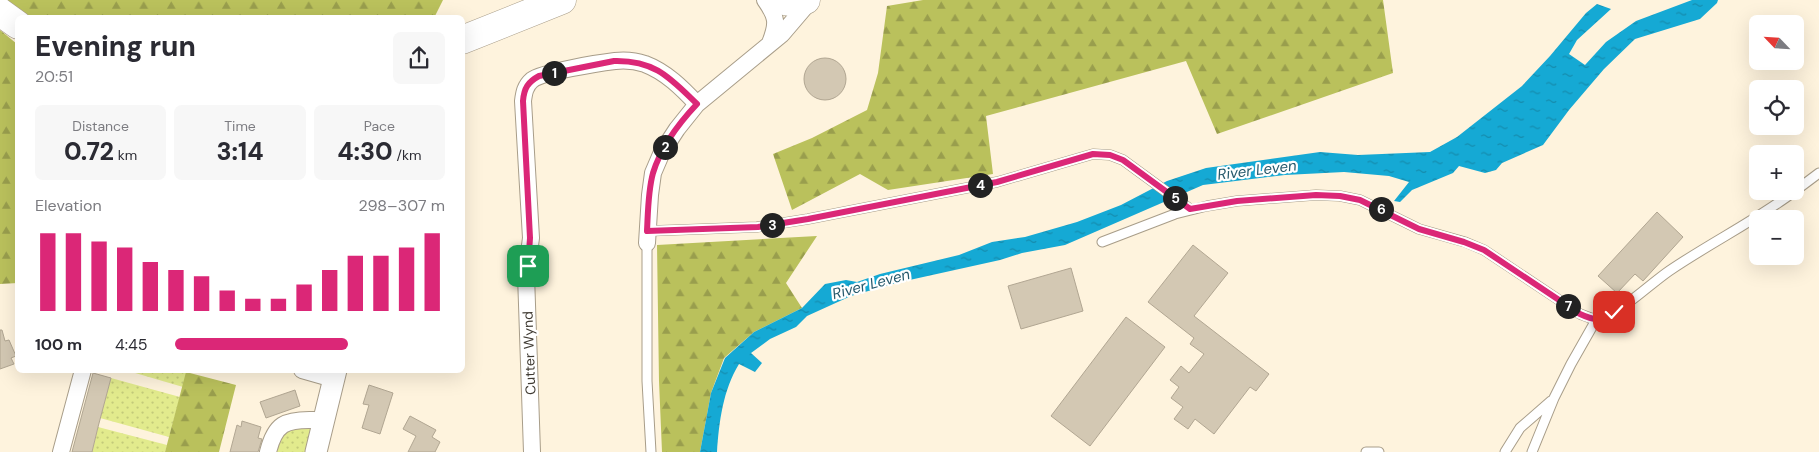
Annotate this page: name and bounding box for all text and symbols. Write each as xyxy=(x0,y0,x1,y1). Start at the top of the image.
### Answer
north arrow xyxy=(1749,15,1804,70)
map controls xyxy=(1749,15,1804,265)
text: Evening run xyxy=(35,28,196,65)
button: share xyxy=(393,32,445,84)
pin: 1 xyxy=(542,60,566,86)
text: 1 xyxy=(552,64,557,82)
text: 20:51 xyxy=(35,66,73,87)
button: locate xyxy=(1749,80,1804,135)
text: Distance xyxy=(72,117,129,135)
text: Time xyxy=(224,117,256,135)
text: Pace xyxy=(364,117,395,135)
pin: 2 xyxy=(652,134,678,160)
text: 0.72 xyxy=(64,135,114,168)
text: 3:14 xyxy=(216,135,264,168)
text: 4:30 xyxy=(337,135,393,168)
text: 2 xyxy=(661,138,670,156)
button: + xyxy=(1749,145,1804,200)
text: km xyxy=(114,146,137,164)
text: /km xyxy=(393,146,422,164)
water label: River Leven xyxy=(1216,155,1298,185)
pin: 4 xyxy=(968,172,992,198)
text: 4 xyxy=(976,176,985,194)
pin: 5 xyxy=(1162,186,1188,210)
text: 5 xyxy=(1171,189,1180,207)
text: Elevation xyxy=(35,195,102,216)
text: 298–307 m xyxy=(359,195,445,216)
pin: 6 xyxy=(1368,196,1394,222)
text: 6 xyxy=(1377,200,1386,218)
button: − xyxy=(1749,210,1804,265)
pin: 3 xyxy=(760,212,784,238)
text: 3 xyxy=(768,216,777,234)
pin xyxy=(507,245,549,287)
icon: arrive xyxy=(514,252,542,280)
water label: River Leven xyxy=(830,264,912,304)
pin xyxy=(1593,291,1635,333)
pin: 7 xyxy=(1556,294,1580,318)
text: 7 xyxy=(1565,297,1572,315)
icon: check xyxy=(1600,298,1628,326)
street label: Cutter Wynd xyxy=(519,311,539,395)
text: 100 m xyxy=(35,334,82,355)
text: 4:45 xyxy=(115,334,147,355)

